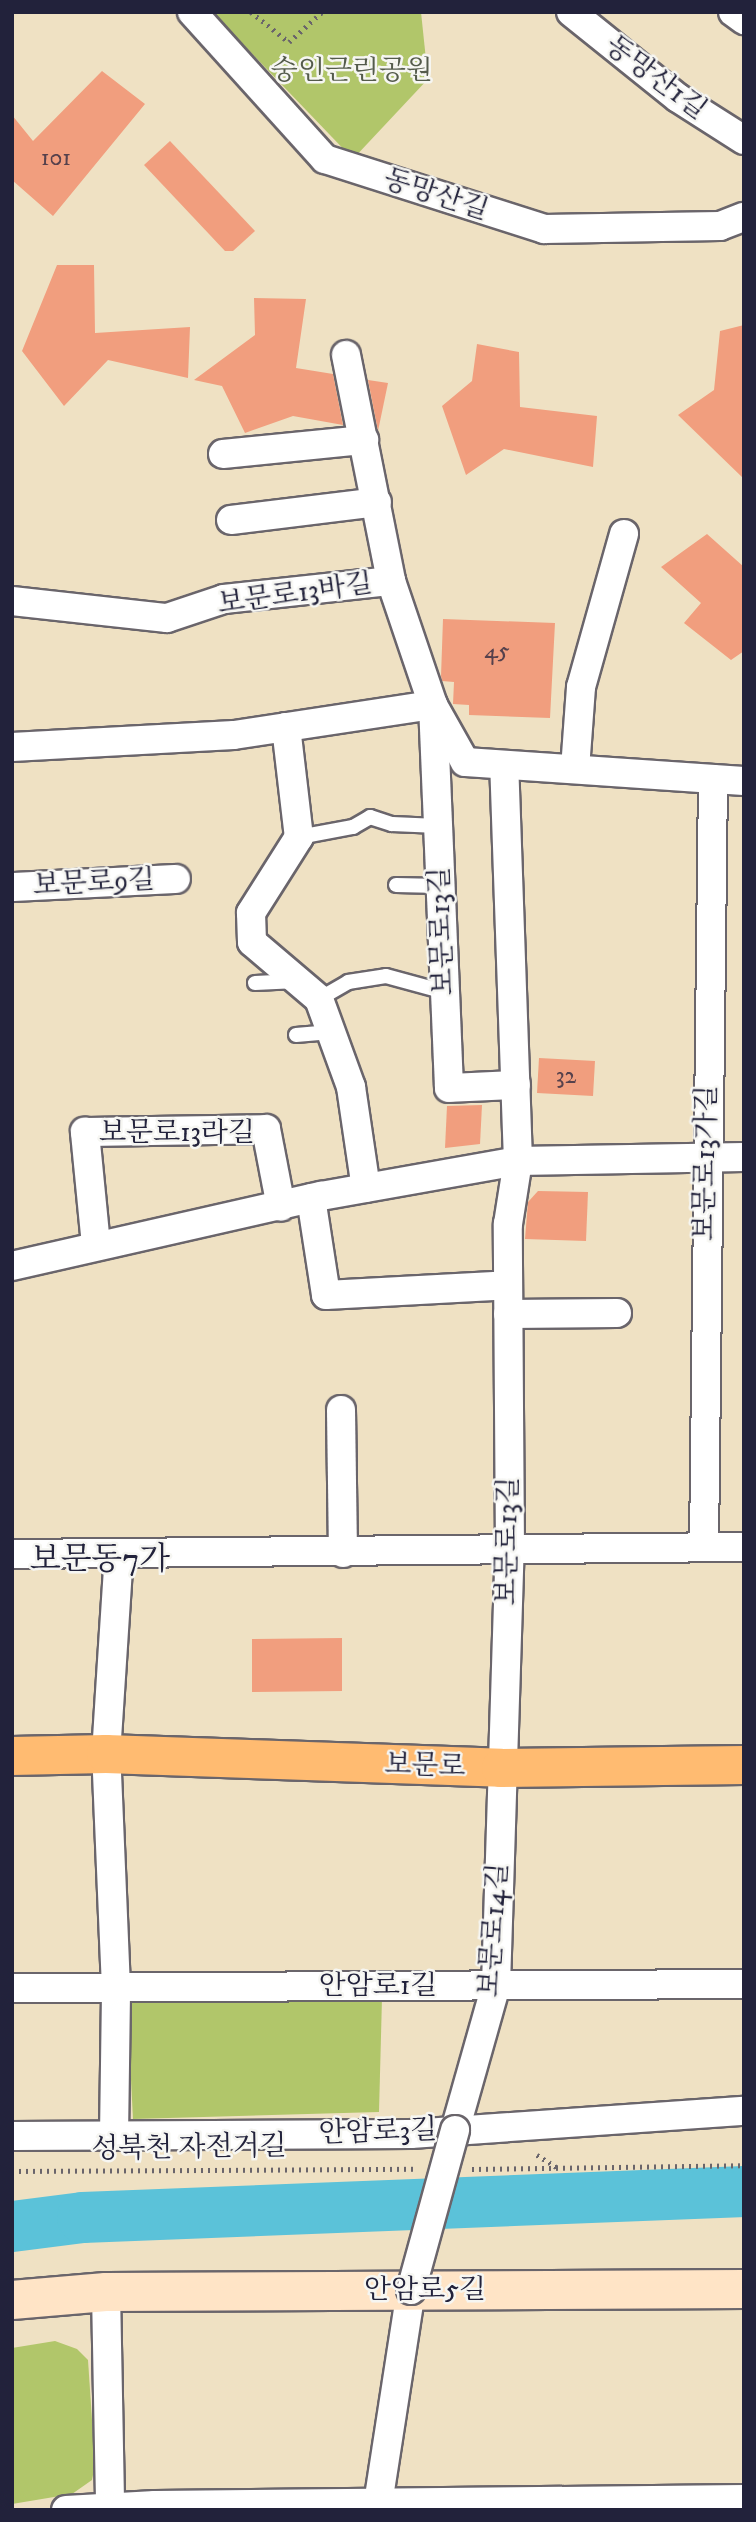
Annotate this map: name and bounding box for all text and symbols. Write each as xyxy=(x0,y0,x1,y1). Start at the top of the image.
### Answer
street label: 동망산1길 xyxy=(599,29,713,127)
park label: 숭인근린공원 xyxy=(271,54,433,88)
house number: 101 xyxy=(41,145,71,173)
street label: 동망산길 xyxy=(379,162,493,228)
street label: 보문로13바길 xyxy=(215,567,375,621)
house number: 45 xyxy=(484,638,510,666)
street label: 보문로9길 xyxy=(32,863,156,903)
street label: 보문로13길 xyxy=(423,866,461,996)
house number: 32 xyxy=(556,1063,576,1091)
street label: 보문로13가길 xyxy=(688,1085,724,1241)
street label: 보문로13라길 xyxy=(99,1116,255,1150)
street label: 보문로13길 xyxy=(490,1476,526,1606)
district label: 보문동7가 xyxy=(30,1541,170,1579)
street label: 보문로 xyxy=(384,1748,466,1784)
street label: 보문로14길 xyxy=(473,1862,515,1998)
street label: 안암로1길 xyxy=(319,1969,437,2003)
street label: 안암로3길 xyxy=(318,2113,438,2151)
street label: 성북천 자전거길 xyxy=(91,2129,287,2167)
street label: 안암로5길 xyxy=(364,2273,486,2307)

